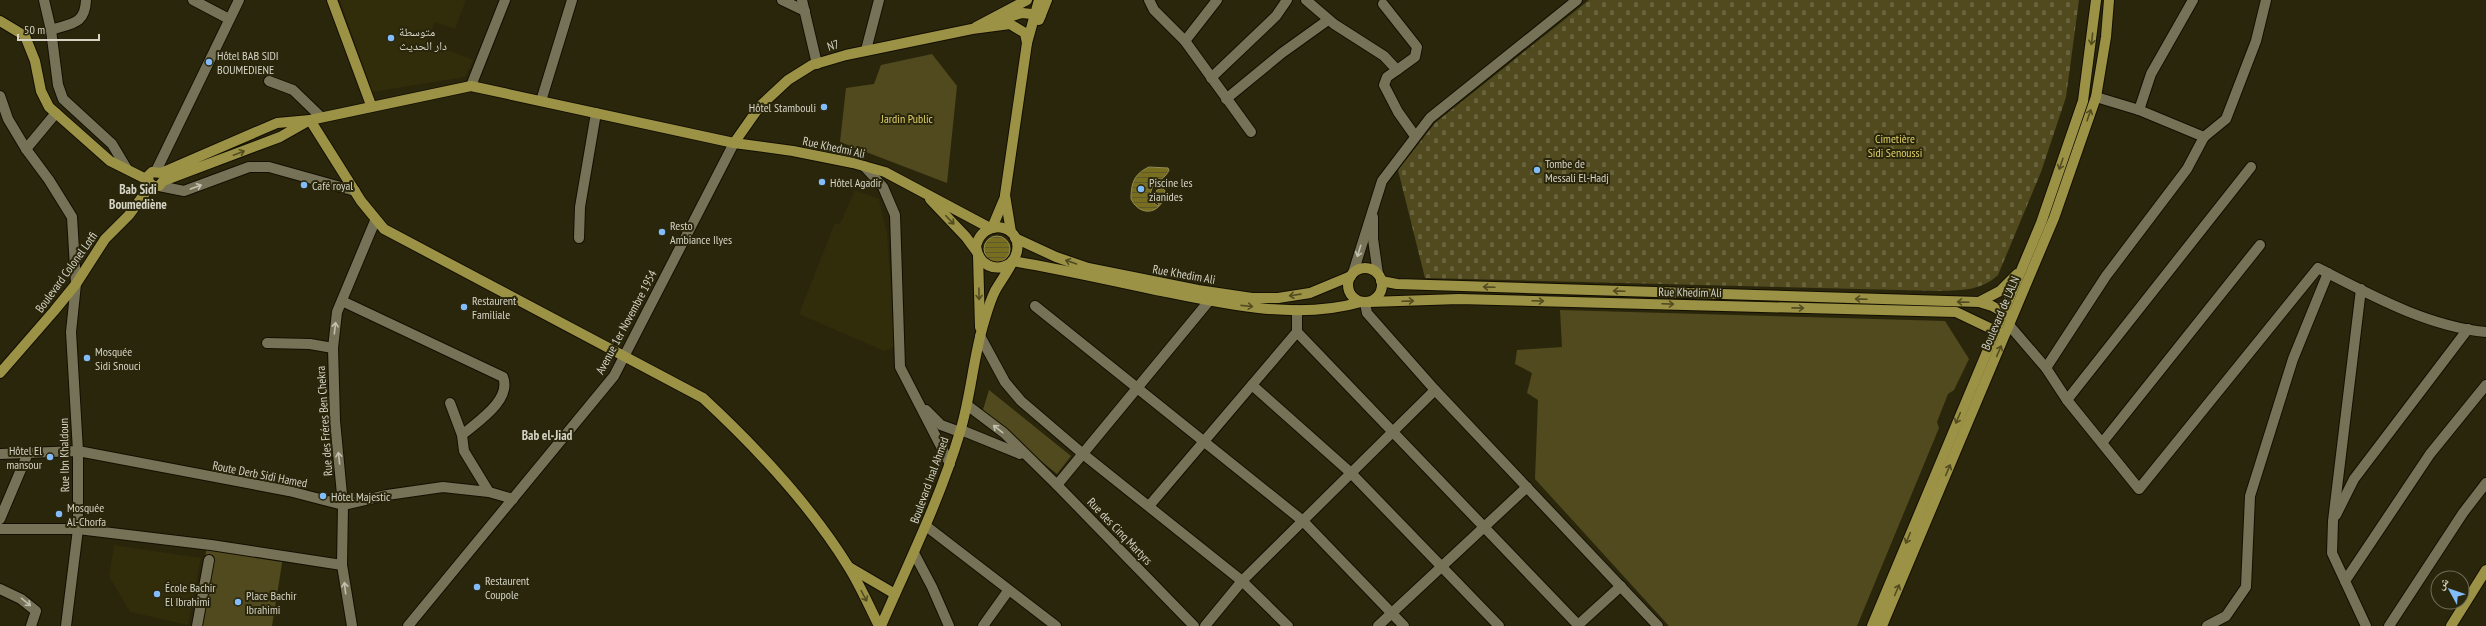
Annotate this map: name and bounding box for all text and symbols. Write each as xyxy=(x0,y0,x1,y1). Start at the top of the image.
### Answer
scale bar xyxy=(18,16,99,42)
text: 50 m xyxy=(24,22,45,37)
place label: متوسطة دار الحديث xyxy=(399,24,447,53)
one-way arrow xyxy=(2088,32,2096,45)
marker: متوسطة دار الحديث xyxy=(386,33,396,43)
street label: N7 xyxy=(825,36,841,54)
place label: Hôtel BAB SIDI BOUMEDIENE xyxy=(217,48,279,77)
marker: Hôtel BAB SIDI BOUMEDIENE xyxy=(204,57,214,67)
place label: Hôtel Stambouli xyxy=(749,100,816,115)
marker: Hôtel Stambouli xyxy=(819,102,829,112)
one-way arrow xyxy=(2086,110,2094,122)
park label: Jardin Public xyxy=(880,111,934,126)
park label: Cimetière Sidi Senoussi xyxy=(1868,131,1922,160)
street label: Rue Khedmi Ali xyxy=(801,133,867,161)
one-way arrow xyxy=(232,148,244,156)
place label: Tombe de Messali El-Hadj xyxy=(1545,156,1609,185)
one-way arrow xyxy=(2057,158,2064,171)
marker: Tombe de Messali El-Hadj xyxy=(1532,165,1542,175)
place label: Hôtel Agadir xyxy=(830,175,882,190)
place label: Piscine les zianides xyxy=(1149,175,1193,204)
marker: Hôtel Agadir xyxy=(817,177,827,187)
place label: Café royal xyxy=(312,178,353,193)
marker: Café royal xyxy=(299,180,309,190)
district label: Bab Sidi Boumediène xyxy=(109,181,167,213)
one-way arrow xyxy=(190,182,202,190)
marker: Piscine les zianides xyxy=(1136,184,1146,194)
one-way arrow xyxy=(945,215,955,225)
place label: Resto Ambiance Ilyes xyxy=(670,218,732,247)
marker: Resto Ambiance Ilyes xyxy=(657,227,667,237)
street label: Boulevard Colonel Lotfi xyxy=(32,229,100,315)
one-way arrow xyxy=(1355,245,1362,258)
one-way arrow xyxy=(1065,258,1077,266)
street label: Rue Khedim Ali xyxy=(1151,261,1217,287)
street label: Avenue 1er Novembre 1954 xyxy=(592,267,660,377)
street label: Boulevard de L'ALN xyxy=(1978,274,2022,352)
one-way arrow xyxy=(1483,283,1496,291)
street label: Rue Khedim Ali xyxy=(1658,284,1722,300)
one-way arrow xyxy=(975,287,983,300)
one-way arrow xyxy=(1613,287,1626,295)
one-way arrow xyxy=(1289,291,1302,299)
place label: Restaurent Familiale xyxy=(472,293,517,322)
one-way arrow xyxy=(1855,295,1868,303)
one-way arrow xyxy=(1401,297,1414,304)
one-way arrow xyxy=(1531,297,1544,305)
one-way arrow xyxy=(1957,298,1970,306)
one-way arrow xyxy=(1661,301,1674,308)
marker: Restaurent Familiale xyxy=(459,302,469,312)
one-way arrow xyxy=(1240,302,1253,310)
one-way arrow xyxy=(1791,304,1804,312)
one-way arrow xyxy=(331,322,339,335)
place label: Mosquée Sidi Snouci xyxy=(95,344,141,373)
one-way arrow xyxy=(1995,345,2003,357)
marker: Mosquée Sidi Snouci xyxy=(82,353,92,363)
street label: Rue des Fréres Ben Chekra xyxy=(313,365,335,476)
one-way arrow xyxy=(1954,412,1962,424)
street label: Rue Ibn Khaldoun xyxy=(56,418,72,492)
one-way arrow xyxy=(993,424,1004,433)
district label: Bab el-Jiad xyxy=(522,427,573,444)
street label: Boulevard Inal Ahmed xyxy=(906,435,952,525)
place label: Hôtel El mansour xyxy=(6,443,43,472)
marker: Hôtel El mansour xyxy=(45,452,55,462)
one-way arrow xyxy=(335,452,342,465)
street label: Route Derb Sidi Hamed xyxy=(211,457,309,491)
one-way arrow xyxy=(1945,465,1952,477)
place label: Hôtel Majestic xyxy=(331,489,391,504)
marker: Hôtel Majestic xyxy=(318,491,328,501)
street label: Rue des Cinq Martyrs xyxy=(1084,494,1156,568)
place label: Mosquée Al-Chorfa xyxy=(67,500,106,529)
marker: Mosquée Al-Chorfa xyxy=(54,509,64,519)
one-way arrow xyxy=(1904,532,1912,544)
north arrow xyxy=(2430,570,2470,610)
place label: Restaurent Coupole xyxy=(485,573,530,602)
text: ش xyxy=(2433,574,2452,593)
place label: École Bachir El Ibrahimi xyxy=(165,580,216,609)
one-way arrow xyxy=(341,582,349,595)
marker: Restaurent Coupole xyxy=(472,582,482,592)
one-way arrow xyxy=(1894,585,1902,597)
place label: Place Bachir Ibrahimi xyxy=(246,588,297,617)
marker: École Bachir El Ibrahimi xyxy=(152,589,162,599)
one-way arrow xyxy=(861,590,868,602)
marker: Place Bachir Ibrahimi xyxy=(233,597,243,607)
one-way arrow xyxy=(20,598,31,607)

